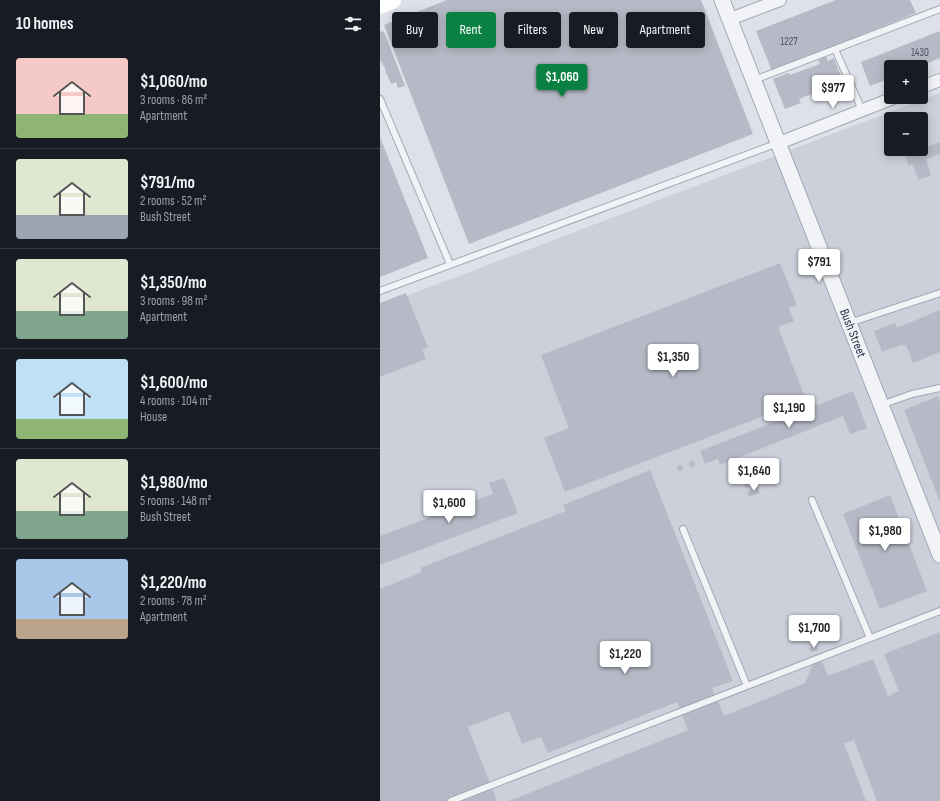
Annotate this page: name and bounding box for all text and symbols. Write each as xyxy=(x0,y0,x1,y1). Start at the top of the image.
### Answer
chip: Buy xyxy=(392,12,438,48)
chip: Rent xyxy=(446,12,496,48)
chip: Filters xyxy=(504,12,561,48)
chip: New xyxy=(569,12,618,48)
chip: Apartment xyxy=(626,12,705,48)
icon: filters xyxy=(342,13,364,35)
text: 10 homes xyxy=(16,14,73,34)
house number: 1227 xyxy=(780,35,798,48)
house number: 1430 xyxy=(911,46,929,59)
map controls xyxy=(884,60,928,156)
button: + xyxy=(884,60,928,104)
pin: $1,060 xyxy=(529,64,595,98)
text: $1,060 xyxy=(545,69,579,85)
text: $1,060/mo xyxy=(140,72,208,92)
icon: home xyxy=(48,74,96,122)
pin: $977 xyxy=(809,75,857,109)
text: $977 xyxy=(821,80,845,96)
text: 3 rooms · 86 m² xyxy=(140,92,207,108)
text: Apartment xyxy=(140,108,187,124)
button: − xyxy=(884,112,928,156)
text: $791/mo xyxy=(140,173,195,193)
icon: home xyxy=(48,175,96,223)
text: 2 rooms · 52 m² xyxy=(140,193,207,209)
text: Bush Street xyxy=(140,209,191,225)
pin: $791 xyxy=(795,249,843,283)
text: $791 xyxy=(807,254,831,270)
text: $1,350/mo xyxy=(140,273,207,293)
icon: home xyxy=(48,275,96,323)
text: 3 rooms · 98 m² xyxy=(140,293,207,309)
street label: Bush Street xyxy=(836,307,870,360)
text: Apartment xyxy=(140,309,187,325)
pin: $1,350 xyxy=(640,344,706,378)
text: $1,350 xyxy=(657,349,689,365)
text: $1,600/mo xyxy=(140,373,208,393)
icon: home xyxy=(48,375,96,423)
text: 4 rooms · 104 m² xyxy=(140,393,212,409)
pin: $1,190 xyxy=(756,395,822,429)
text: $1,190 xyxy=(773,400,805,416)
text: House xyxy=(140,409,167,425)
pin: $1,640 xyxy=(721,458,787,492)
text: $1,640 xyxy=(737,463,771,479)
text: $1,980/mo xyxy=(140,473,208,493)
icon: home xyxy=(48,475,96,523)
pin: $1,600 xyxy=(416,490,482,524)
text: 5 rooms · 148 m² xyxy=(140,493,212,509)
text: $1,600 xyxy=(432,495,466,511)
text: Bush Street xyxy=(140,509,191,525)
pin: $1,980 xyxy=(852,518,918,552)
text: $1,980 xyxy=(868,523,902,539)
text: $1,220/mo xyxy=(140,573,206,593)
icon: home xyxy=(48,575,96,623)
text: 2 rooms · 78 m² xyxy=(140,593,207,609)
text: Apartment xyxy=(140,609,187,625)
pin: $1,700 xyxy=(781,615,847,649)
text: $1,700 xyxy=(798,620,830,636)
pin: $1,220 xyxy=(592,641,658,675)
text: $1,220 xyxy=(609,646,641,662)

